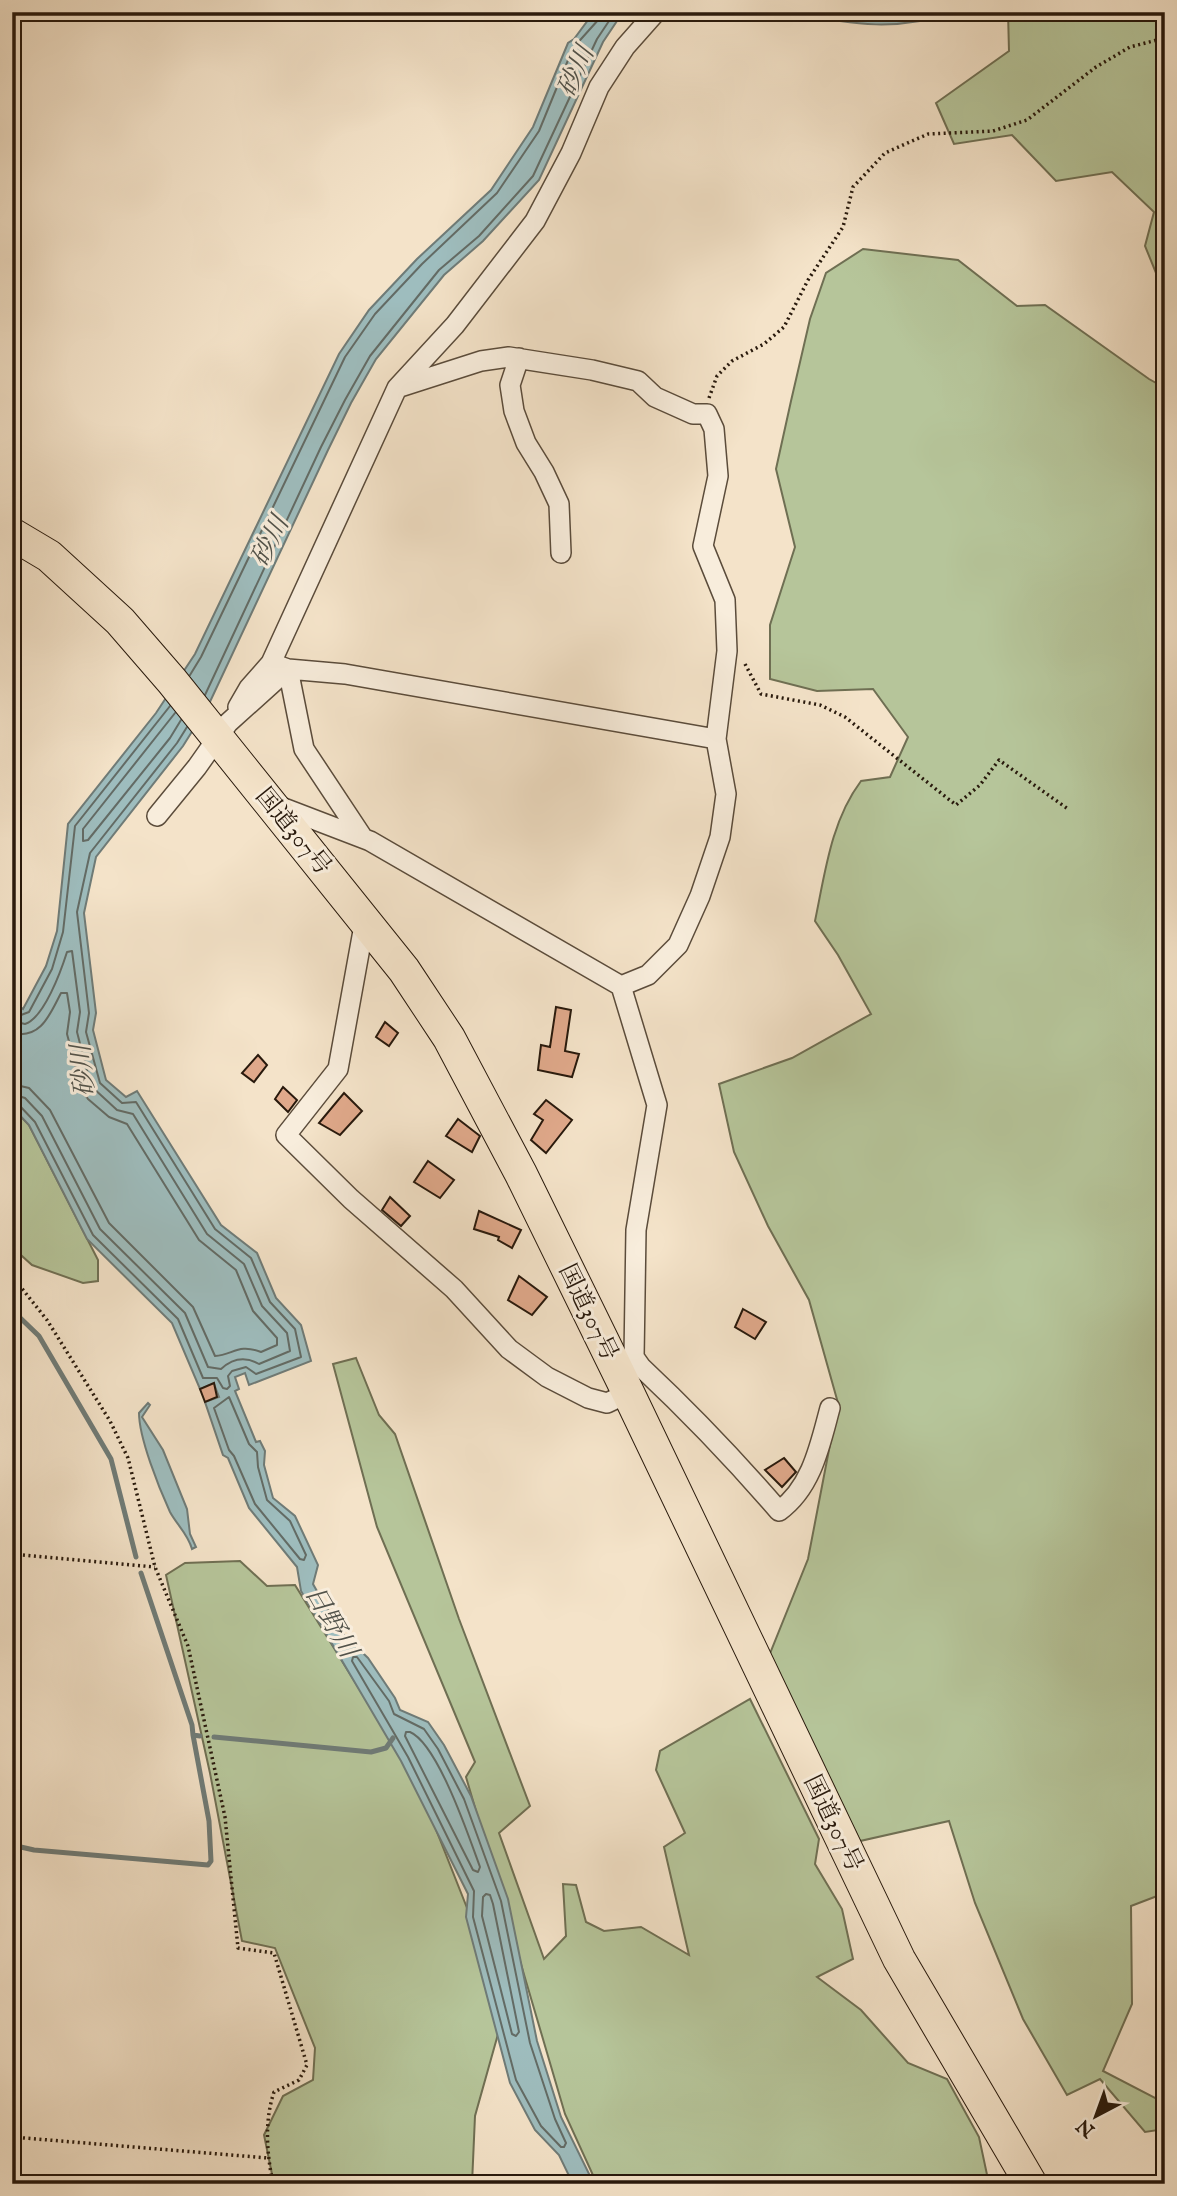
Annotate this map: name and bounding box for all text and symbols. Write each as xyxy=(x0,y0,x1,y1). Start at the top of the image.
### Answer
water label: 砂川 xyxy=(551,38,603,102)
water label: 砂川 xyxy=(244,508,298,572)
street label: 国道307号 xyxy=(248,782,338,882)
water label: 砂川 xyxy=(65,1041,102,1098)
street label: 国道307号 xyxy=(551,1259,624,1366)
water label: 日野川 xyxy=(297,1580,366,1666)
street label: 国道307号 xyxy=(796,1770,869,1877)
north arrow xyxy=(1062,2080,1132,2150)
text: N xyxy=(1072,2113,1101,2142)

